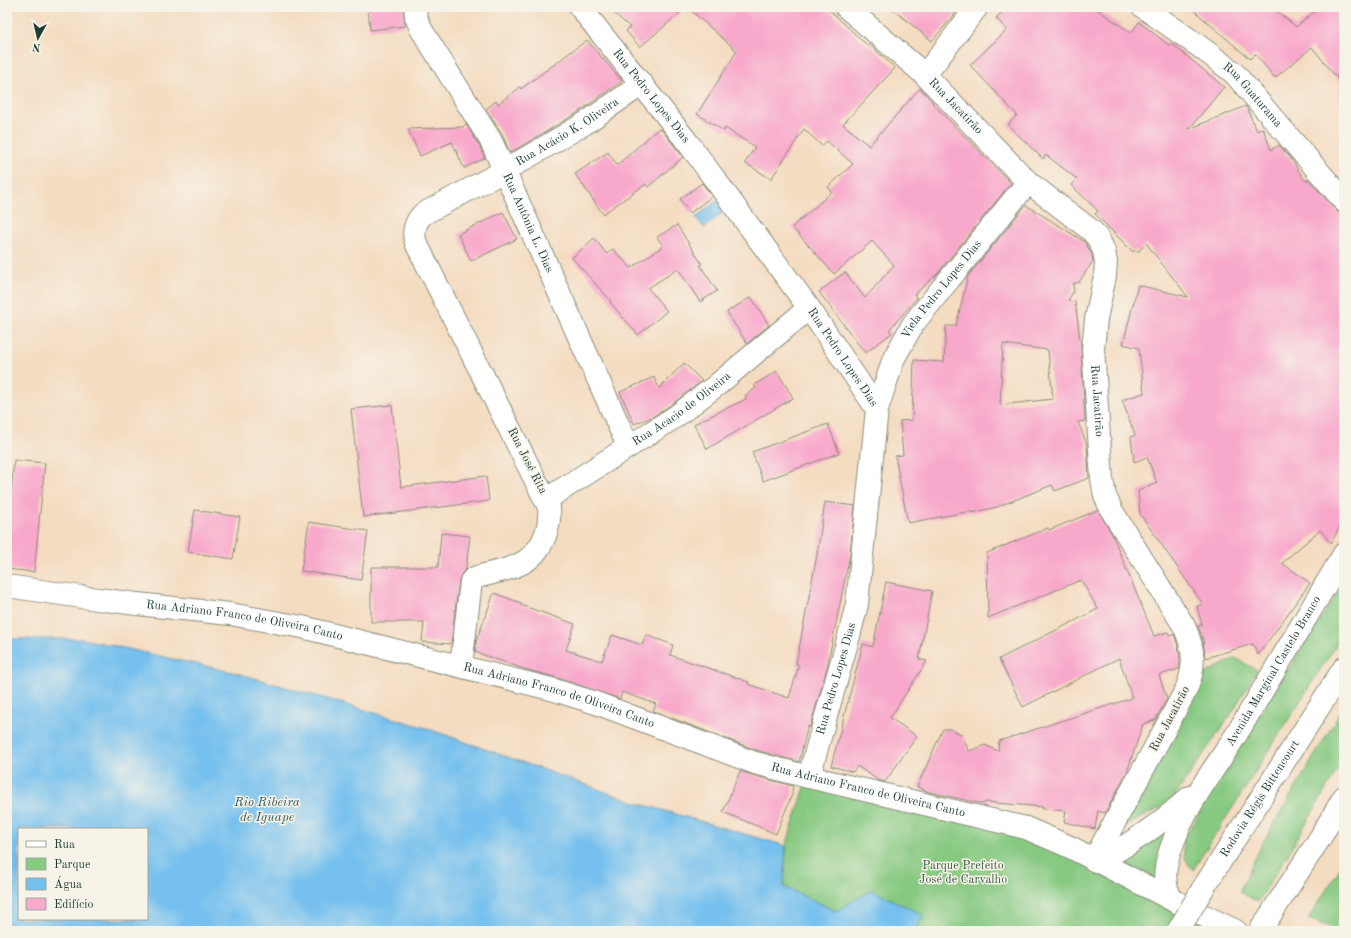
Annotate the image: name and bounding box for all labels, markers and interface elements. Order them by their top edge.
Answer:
north arrow [18,18,58,58]
text: N [31,40,42,52]
street label: Rua Pedro Lopes Dias [610,47,692,145]
street label: Rua Guaturama [1220,61,1284,130]
street label: Rua Jacatirão [926,76,985,137]
street label: Rua Acácio K. Oliveira [514,96,621,169]
street label: Rua Antônia L. Dias [500,171,555,275]
street label: Viela Pedro Lopes Dias [900,238,984,341]
street label: Rua Pedro Lopes Dias [805,306,880,409]
street label: Rua Jacatirão [1088,364,1105,437]
street label: Rua Acacio de Oliveira [630,370,733,448]
street label: Rua José Rita [505,426,549,496]
street label: Avenida Marginal Castelo Branco [1224,594,1323,749]
street label: Rua Adriano Franco de Oliveira Canto [145,599,344,643]
street label: Rua Pedro Lopes Dias [815,621,858,736]
street label: Rua Adriano Franco de Oliveira Canto [462,661,656,730]
street label: Rua Jacatirão [1148,684,1192,754]
street label: Rodovia Régis Bittencourt [1218,738,1302,860]
street label: Rua Adriano Franco de Oliveira Canto [770,761,966,820]
water label: Rio Ribeira de Iguape [233,796,300,824]
legend [18,828,148,920]
text: Rua [54,839,75,851]
text: Parque [54,859,91,871]
park label: Parque Prefeito José de Carvalho [919,860,1007,886]
text: Água [54,876,82,891]
text: Edifício [54,899,93,911]

